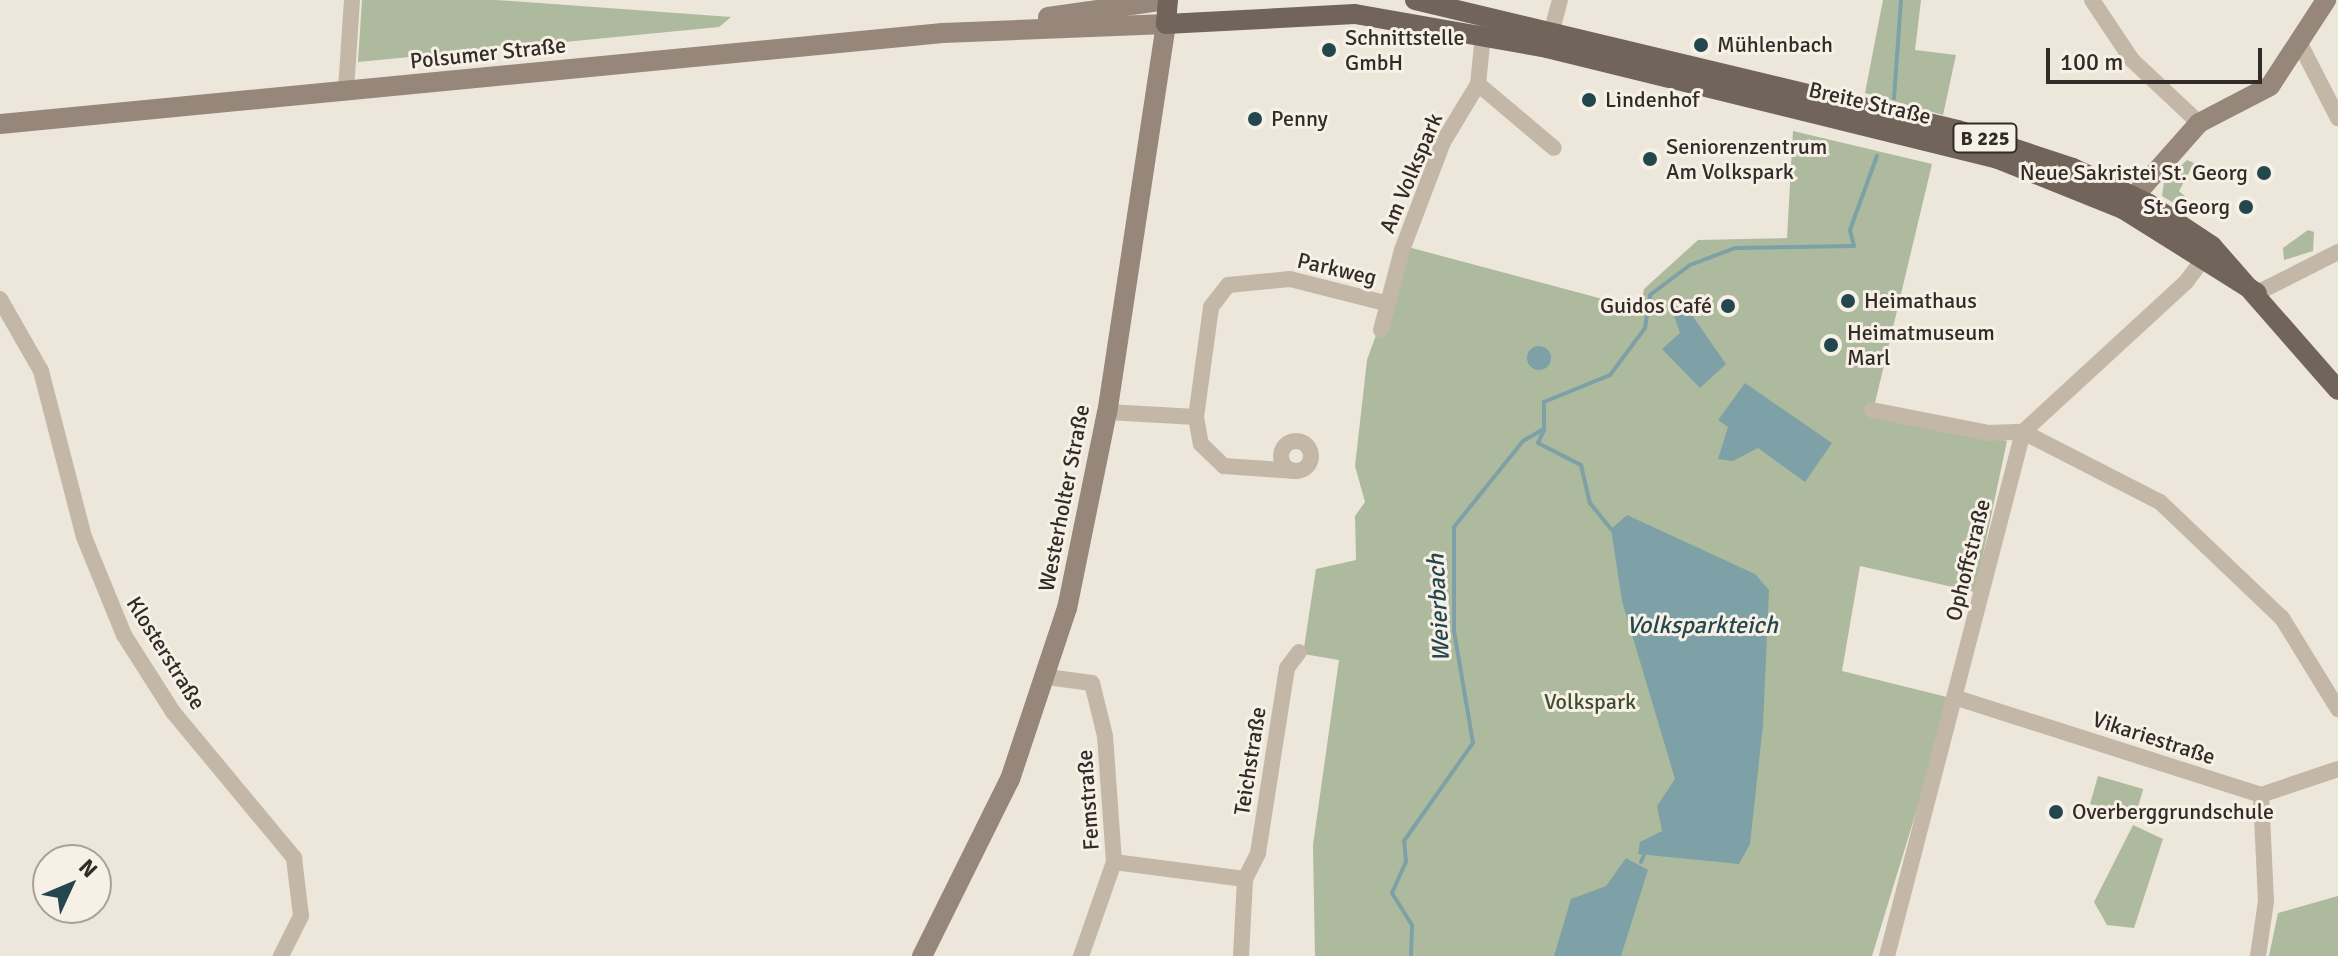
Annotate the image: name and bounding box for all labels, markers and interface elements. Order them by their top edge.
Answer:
place label: Schnittstelle GmbH [1345,24,1464,76]
street label: Polsumer Straße [409,32,567,74]
place label: Mühlenbach [1717,32,1833,58]
scale bar [2050,32,2266,82]
marker: Mühlenbach [1692,36,1710,54]
marker: Schnittstelle GmbH [1320,41,1338,59]
text: 100 m [2060,47,2123,77]
street label: Breite Straße [1806,76,1934,130]
place label: Lindenhof [1605,87,1699,113]
marker: Lindenhof [1580,91,1598,109]
place label: Penny [1271,106,1328,132]
street label: Am Volkspark [1374,109,1448,237]
marker: Penny [1246,110,1264,128]
road number: B 225 [1951,122,2019,154]
place label: Seniorenzentrum Am Volkspark [1666,133,1827,184]
marker: Seniorenzentrum Am Volkspark [1641,150,1659,168]
place label: Neue Sakristei St. Georg [2020,160,2248,186]
marker: Neue Sakristei St. Georg [2255,164,2273,182]
place label: St. Georg [2143,194,2230,220]
marker: St. Georg [2237,198,2255,216]
street label: Parkweg [1295,247,1379,291]
place label: Heimathaus [1864,288,1977,314]
marker: Heimathaus [1839,292,1857,310]
place label: Guidos Café [1600,293,1712,319]
marker: Guidos Café [1719,297,1737,315]
place label: Heimatmuseum Marl [1847,319,1995,370]
marker: Heimatmuseum Marl [1822,336,1840,354]
street label: Westerholter Straße [1033,402,1095,594]
street label: Ophoffstraße [1940,496,1996,624]
water label: Weierbach [1422,553,1456,663]
street label: Klosterstraße [121,592,211,714]
water label: Volksparkteich [1626,612,1778,640]
park label: Volkspark [1544,689,1636,715]
street label: Teichstraße [1228,705,1272,817]
street label: Vikariestraße [2089,706,2219,770]
street label: Femstraße [1071,749,1105,851]
place label: Overberggrundschule [2072,799,2274,825]
marker: Overberggrundschule [2047,803,2065,821]
north arrow [32,844,112,924]
text: N [73,853,103,883]

